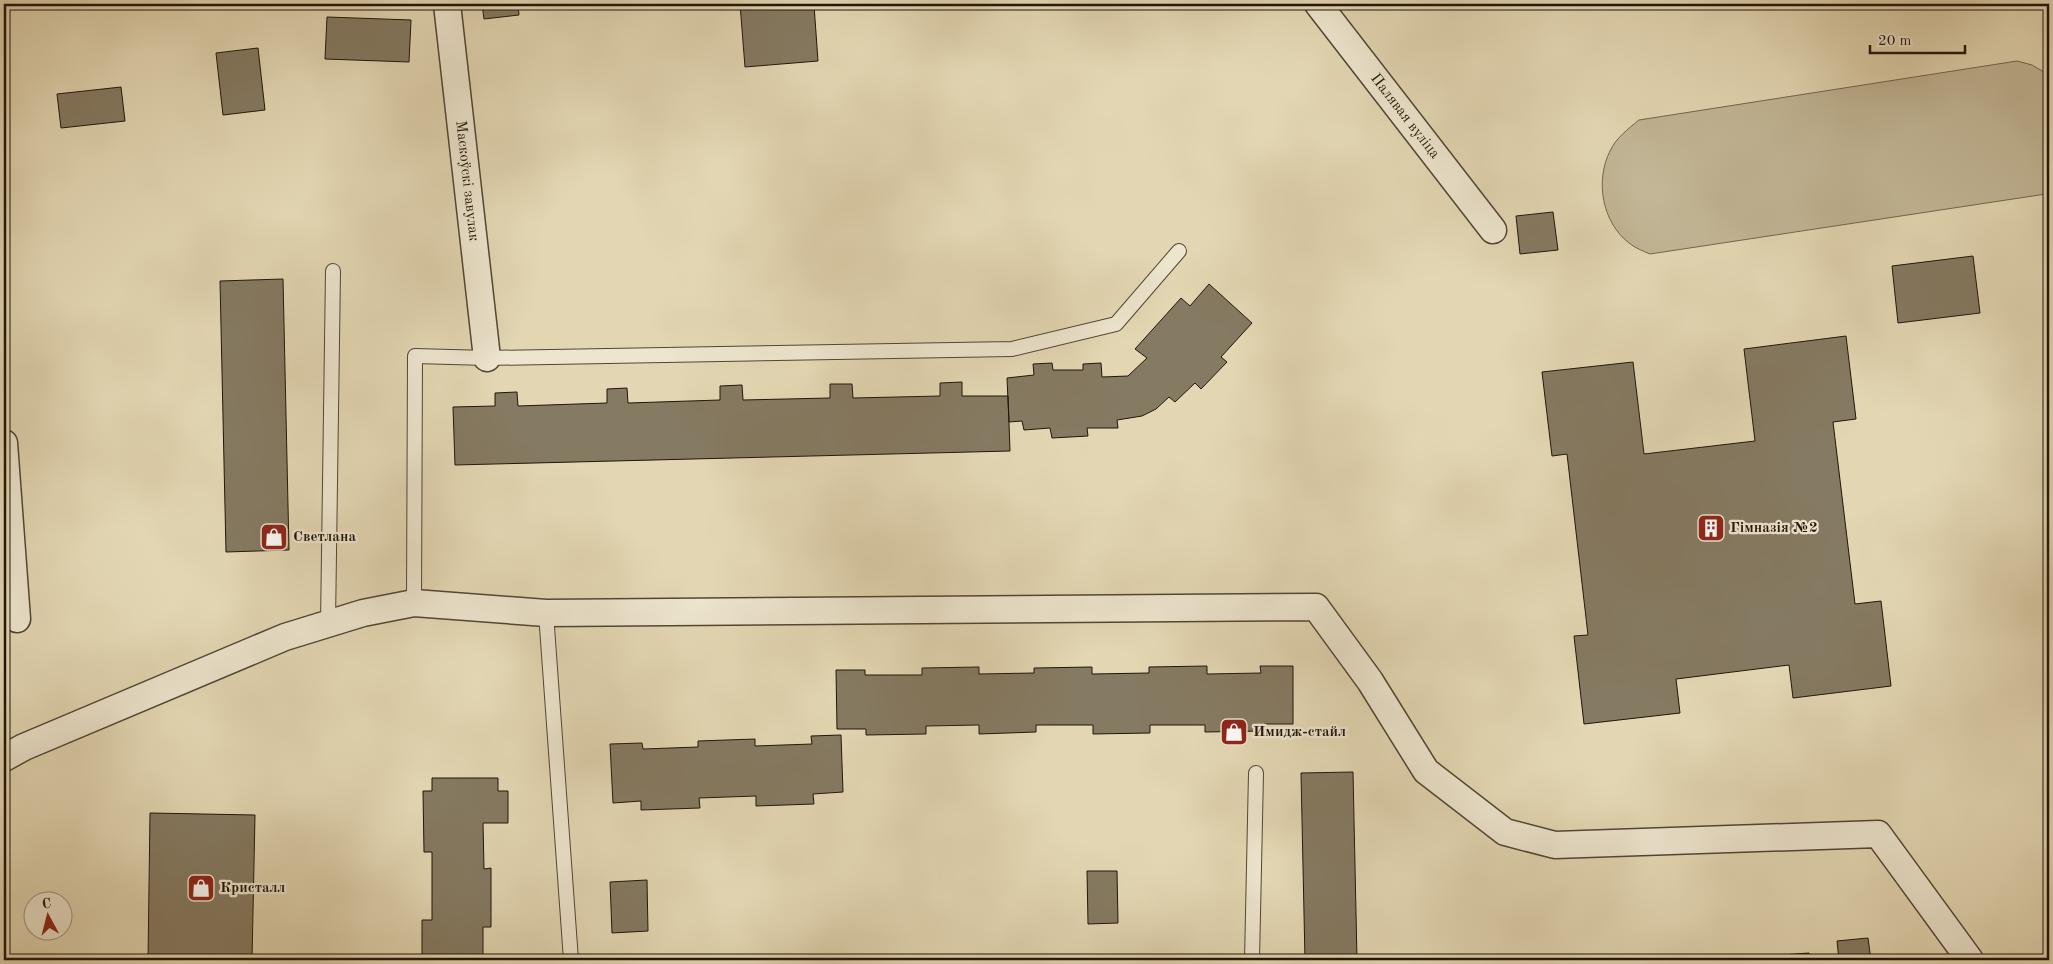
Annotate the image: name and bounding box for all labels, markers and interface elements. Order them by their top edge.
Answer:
scale bar [1870,22,1966,54]
text: 20 m [1878,34,1912,49]
street label: Палявая вуліца [1368,71,1443,162]
street label: Маскоўскі завулак [453,120,481,243]
building icon: Гімназія №2 [1696,513,1726,543]
place label: Гімназія №2 [1730,521,1818,536]
shop icon: Светлана [259,522,289,552]
place label: Светлана [293,530,356,545]
shop icon: Имидж-стайл [1219,717,1249,747]
place label: Имидж-стайл [1253,725,1346,740]
shop icon: Кристалл [186,873,216,903]
place label: Кристалл [220,881,286,896]
north arrow [22,892,72,942]
text: С [41,897,52,912]

